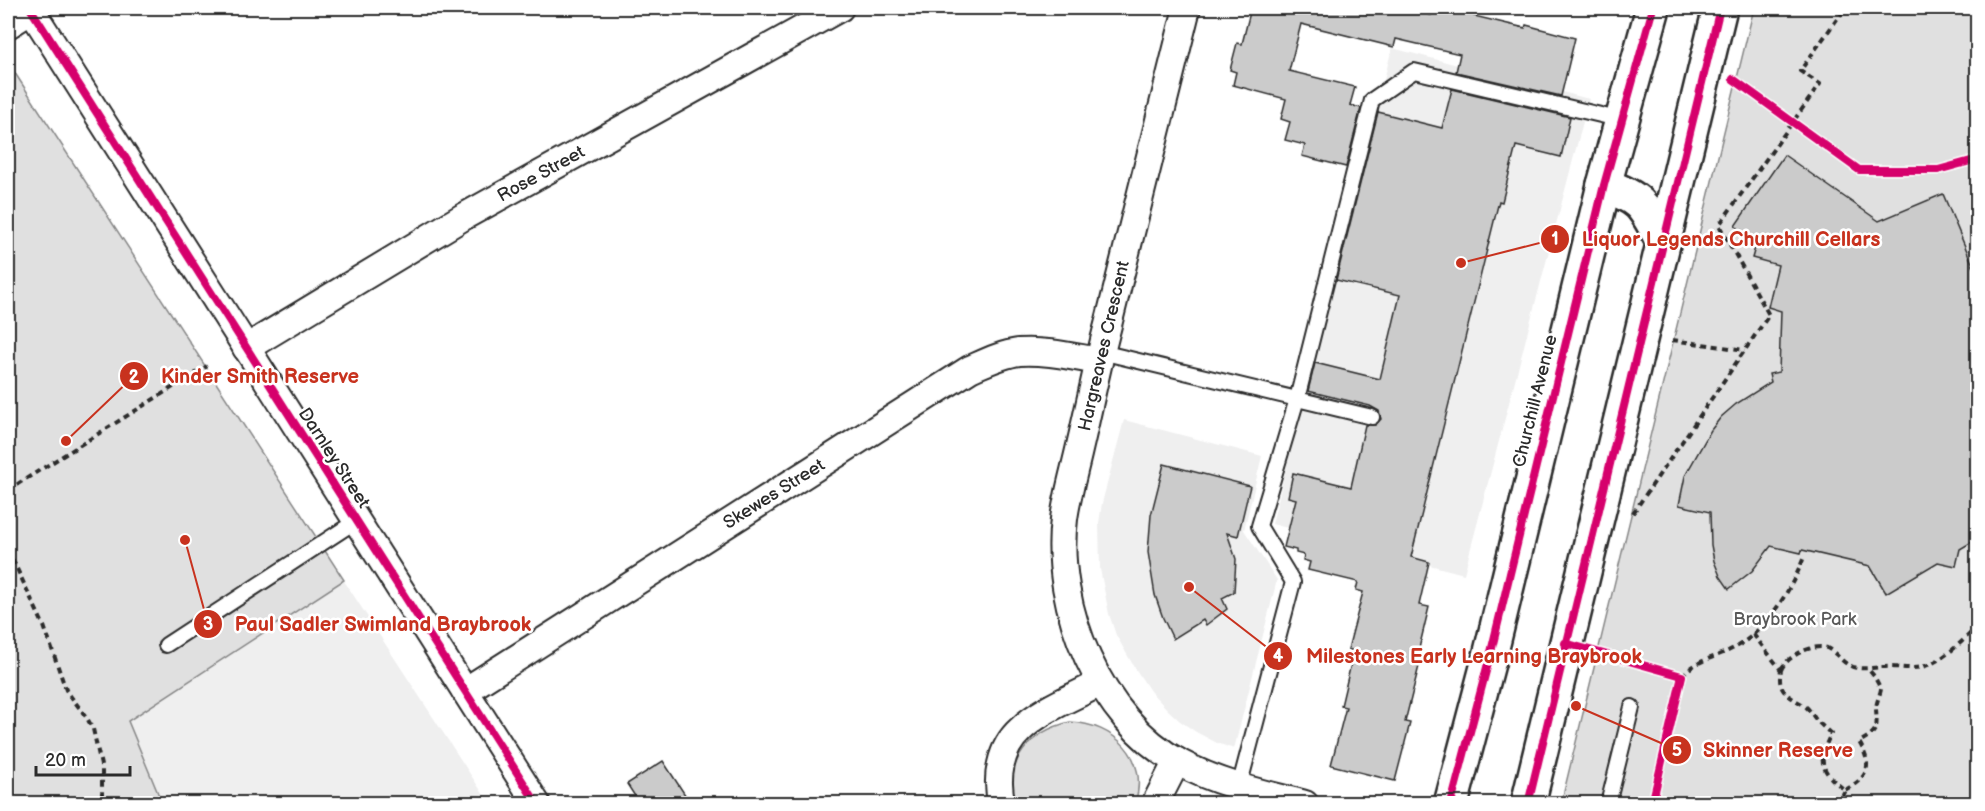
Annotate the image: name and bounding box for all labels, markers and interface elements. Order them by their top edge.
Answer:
street label: Rose Street [494,141,589,207]
callout: Liquor Legends Churchill Cellars [1540,220,1893,258]
text: Liquor Legends Churchill Cellars [1582,228,1880,252]
text: 1 [1551,229,1559,250]
street label: Hargreaves Crescent [1074,258,1134,433]
street label: Churchill Avenue [1508,332,1562,469]
callout: Kinder Smith Reserve [119,357,371,395]
text: Kinder Smith Reserve [161,365,359,389]
text: 2 [129,367,140,388]
street label: Darnley Street [294,404,374,512]
street label: Skewes Street [719,454,829,534]
callout: Paul Sadler Swimland Braybrook [193,605,544,643]
park label: Braybrook Park [1733,609,1857,630]
text: Paul Sadler Swimland Braybrook [235,613,532,637]
text: 3 [203,614,213,635]
callout: Milestones Early Learning Braybrook [1263,637,1654,675]
text: Milestones Early Learning Braybrook [1306,645,1643,669]
text: 4 [1273,646,1284,667]
callout: Skinner Reserve [1662,731,1865,769]
scale bar [36,739,130,777]
text: Skinner Reserve [1703,739,1853,763]
text: 5 [1672,740,1682,761]
text: 20 m [45,750,86,771]

